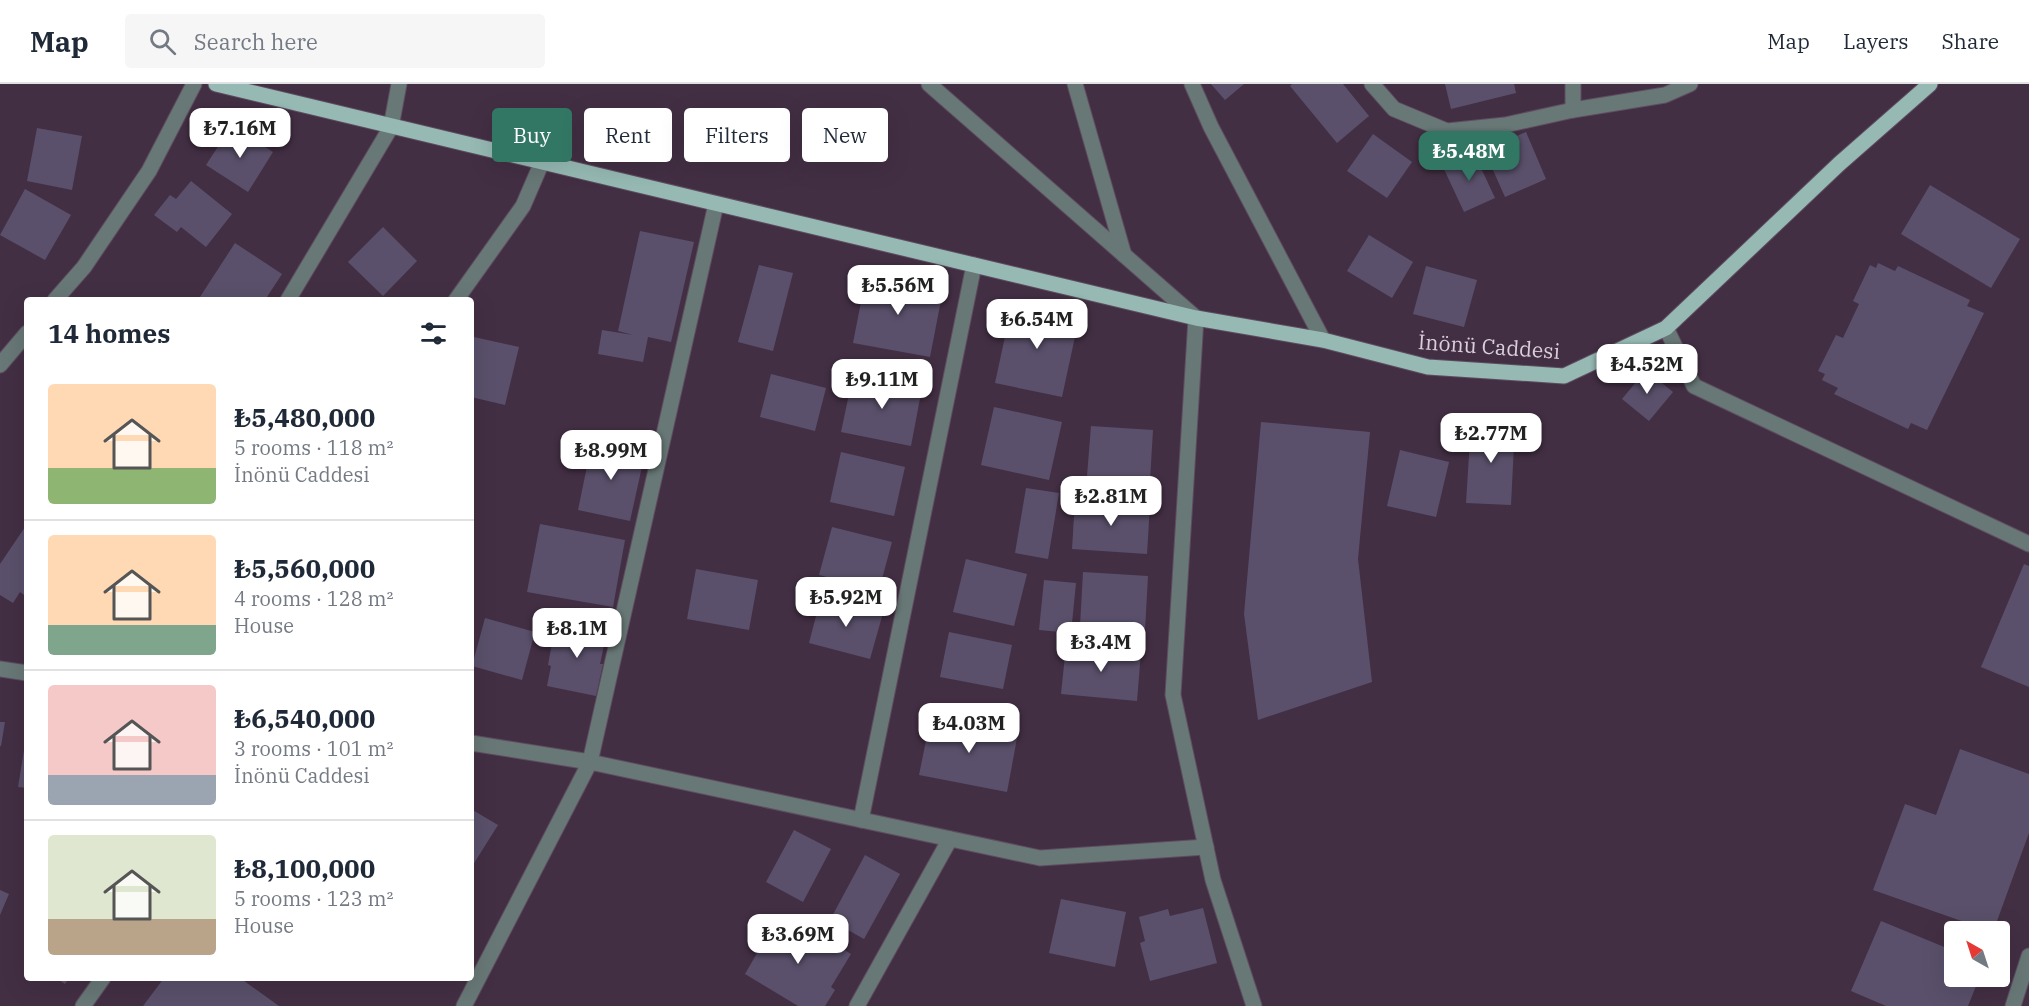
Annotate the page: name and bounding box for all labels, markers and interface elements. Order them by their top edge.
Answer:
search box [125,14,545,68]
text: Map [30,23,89,60]
icon: search [146,25,179,58]
text: Search here [194,27,318,56]
text: Map [1767,27,1810,55]
text: Layers [1843,27,1909,55]
text: Share [1942,27,1999,55]
pin: ₺7.16M [191,108,289,159]
chip: Buy [492,108,572,162]
chip: Rent [584,108,672,162]
chip: Filters [684,108,790,162]
chip: New [802,108,888,162]
text: ₺7.16M [204,114,276,141]
pin: ₺5.48M [1420,131,1518,182]
text: ₺5.48M [1433,137,1505,164]
pin: ₺5.56M [849,265,947,316]
text: ₺5.56M [862,271,934,298]
pin: ₺6.54M [988,299,1086,350]
text: ₺6.54M [1001,305,1073,332]
text: 14 homes [48,316,170,350]
icon: filters [417,317,450,350]
street label: İnönü Caddesi [1417,327,1561,365]
pin: ₺4.52M [1598,344,1696,395]
text: ₺4.52M [1611,350,1683,377]
pin: ₺9.11M [833,359,931,410]
text: ₺9.11M [846,365,918,392]
text: ₺5,480,000 [234,400,375,434]
icon: home [96,408,168,480]
pin: ₺2.77M [1442,413,1540,464]
text: ₺2.77M [1455,419,1527,446]
pin: ₺8.99M [562,430,660,481]
text: 5 rooms · 118 m² [234,434,393,461]
text: ₺8.99M [575,436,647,463]
text: İnönü Caddesi [234,461,370,488]
pin: ₺2.81M [1062,476,1160,527]
text: ₺2.81M [1075,482,1147,509]
text: ₺5,560,000 [234,551,375,585]
icon: home [96,559,168,631]
pin: ₺5.92M [797,577,895,628]
text: ₺5.92M [810,583,882,610]
text: 4 rooms · 128 m² [234,585,393,612]
pin: ₺8.1M [535,608,619,659]
text: House [234,612,294,639]
text: ₺8.1M [547,614,607,641]
pin: ₺3.4M [1059,622,1143,673]
text: ₺3.4M [1071,628,1131,655]
text: ₺6,540,000 [234,701,375,735]
pin: ₺4.03M [920,703,1018,754]
icon: home [96,709,168,781]
text: ₺4.03M [933,709,1005,736]
text: 3 rooms · 101 m² [234,735,393,762]
text: İnönü Caddesi [234,762,370,789]
text: ₺8,100,000 [234,851,375,885]
icon: home [96,859,168,931]
text: 5 rooms · 123 m² [234,885,393,912]
text: House [234,912,294,939]
pin: ₺3.69M [749,914,847,965]
text: ₺3.69M [762,920,834,947]
north arrow [1944,921,2010,987]
map controls [1944,921,2010,987]

